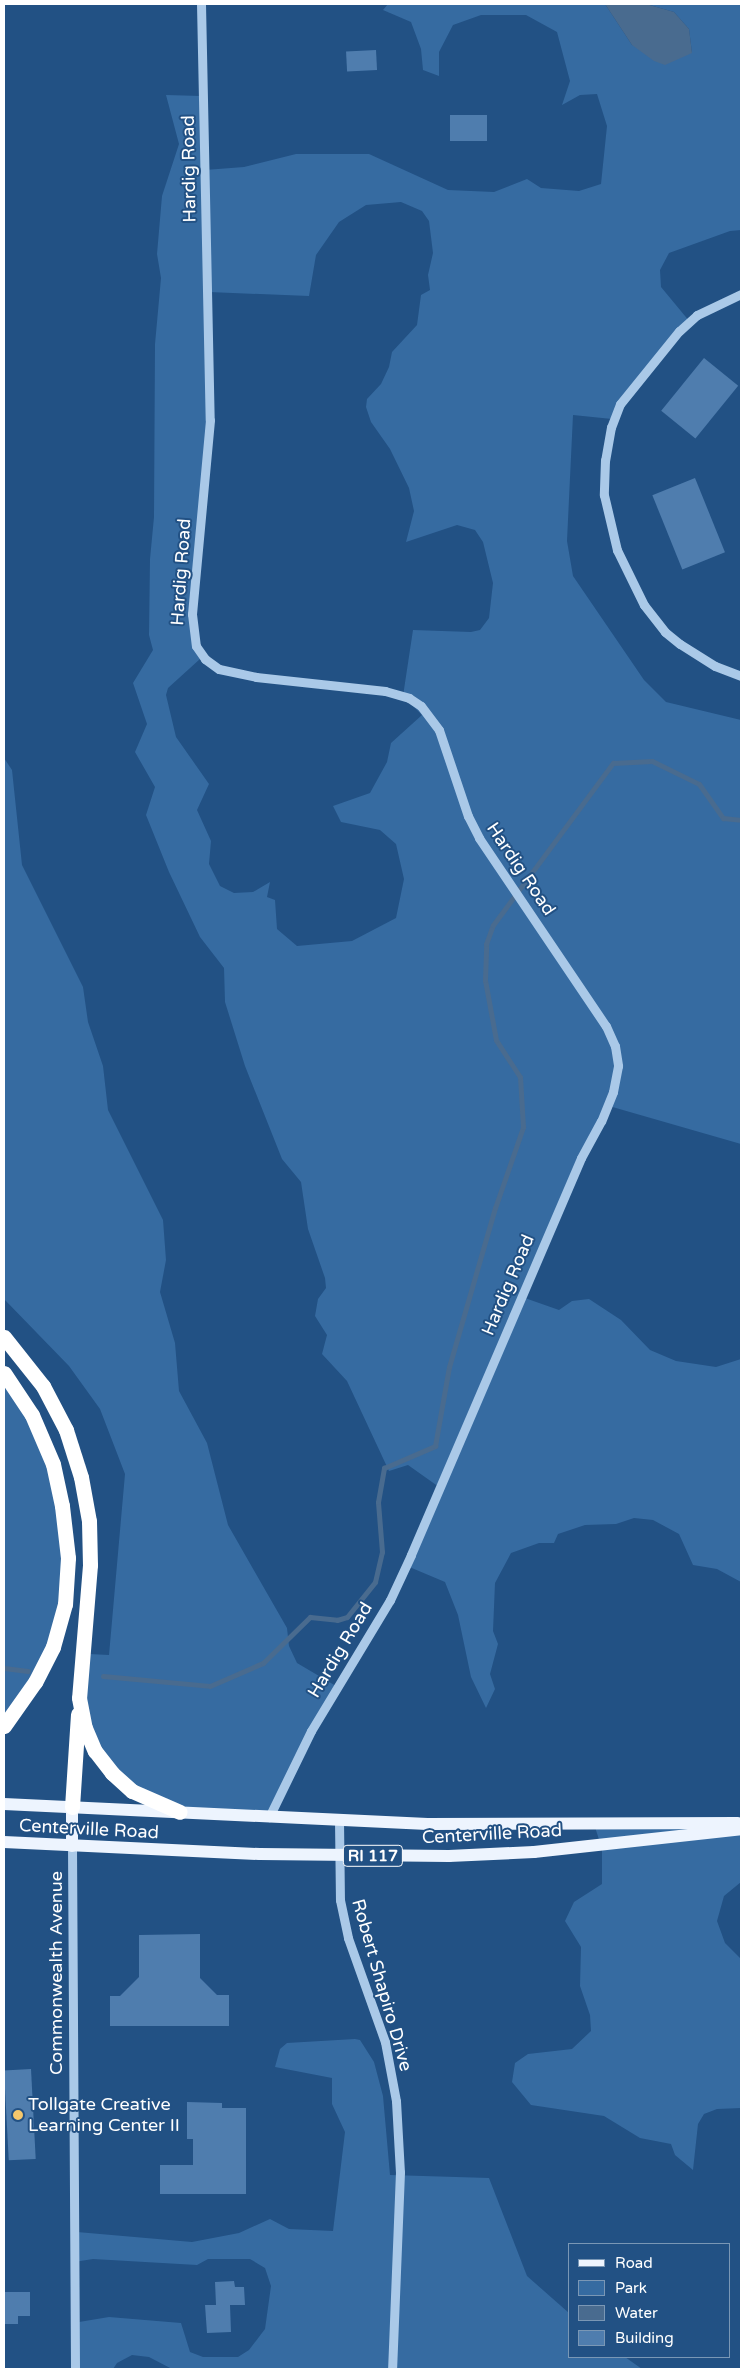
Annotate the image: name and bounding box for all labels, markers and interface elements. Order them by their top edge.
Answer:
street label: Hardig Road [177,115,201,223]
street label: Hardig Road [166,518,196,626]
street label: Hardig Road [482,818,560,920]
street label: Hardig Road [477,1231,539,1339]
street label: Hardig Road [303,1598,377,1702]
street label: Centerville Road [18,1815,160,1843]
street label: Centerville Road [421,1820,563,1848]
road number: RI 117 [342,1842,404,1870]
street label: Commonwealth Avenue [45,1871,67,2075]
street label: Robert Shapiro Drive [347,1896,417,2074]
place label: Tollgate Creative Learning Center II [28,2094,180,2136]
marker: Tollgate Creative Learning Center II [12,2109,24,2121]
legend [568,2243,730,2358]
text: Road [615,2254,653,2272]
text: Park [615,2279,647,2297]
text: Water [615,2304,658,2322]
text: Building [615,2329,674,2347]

